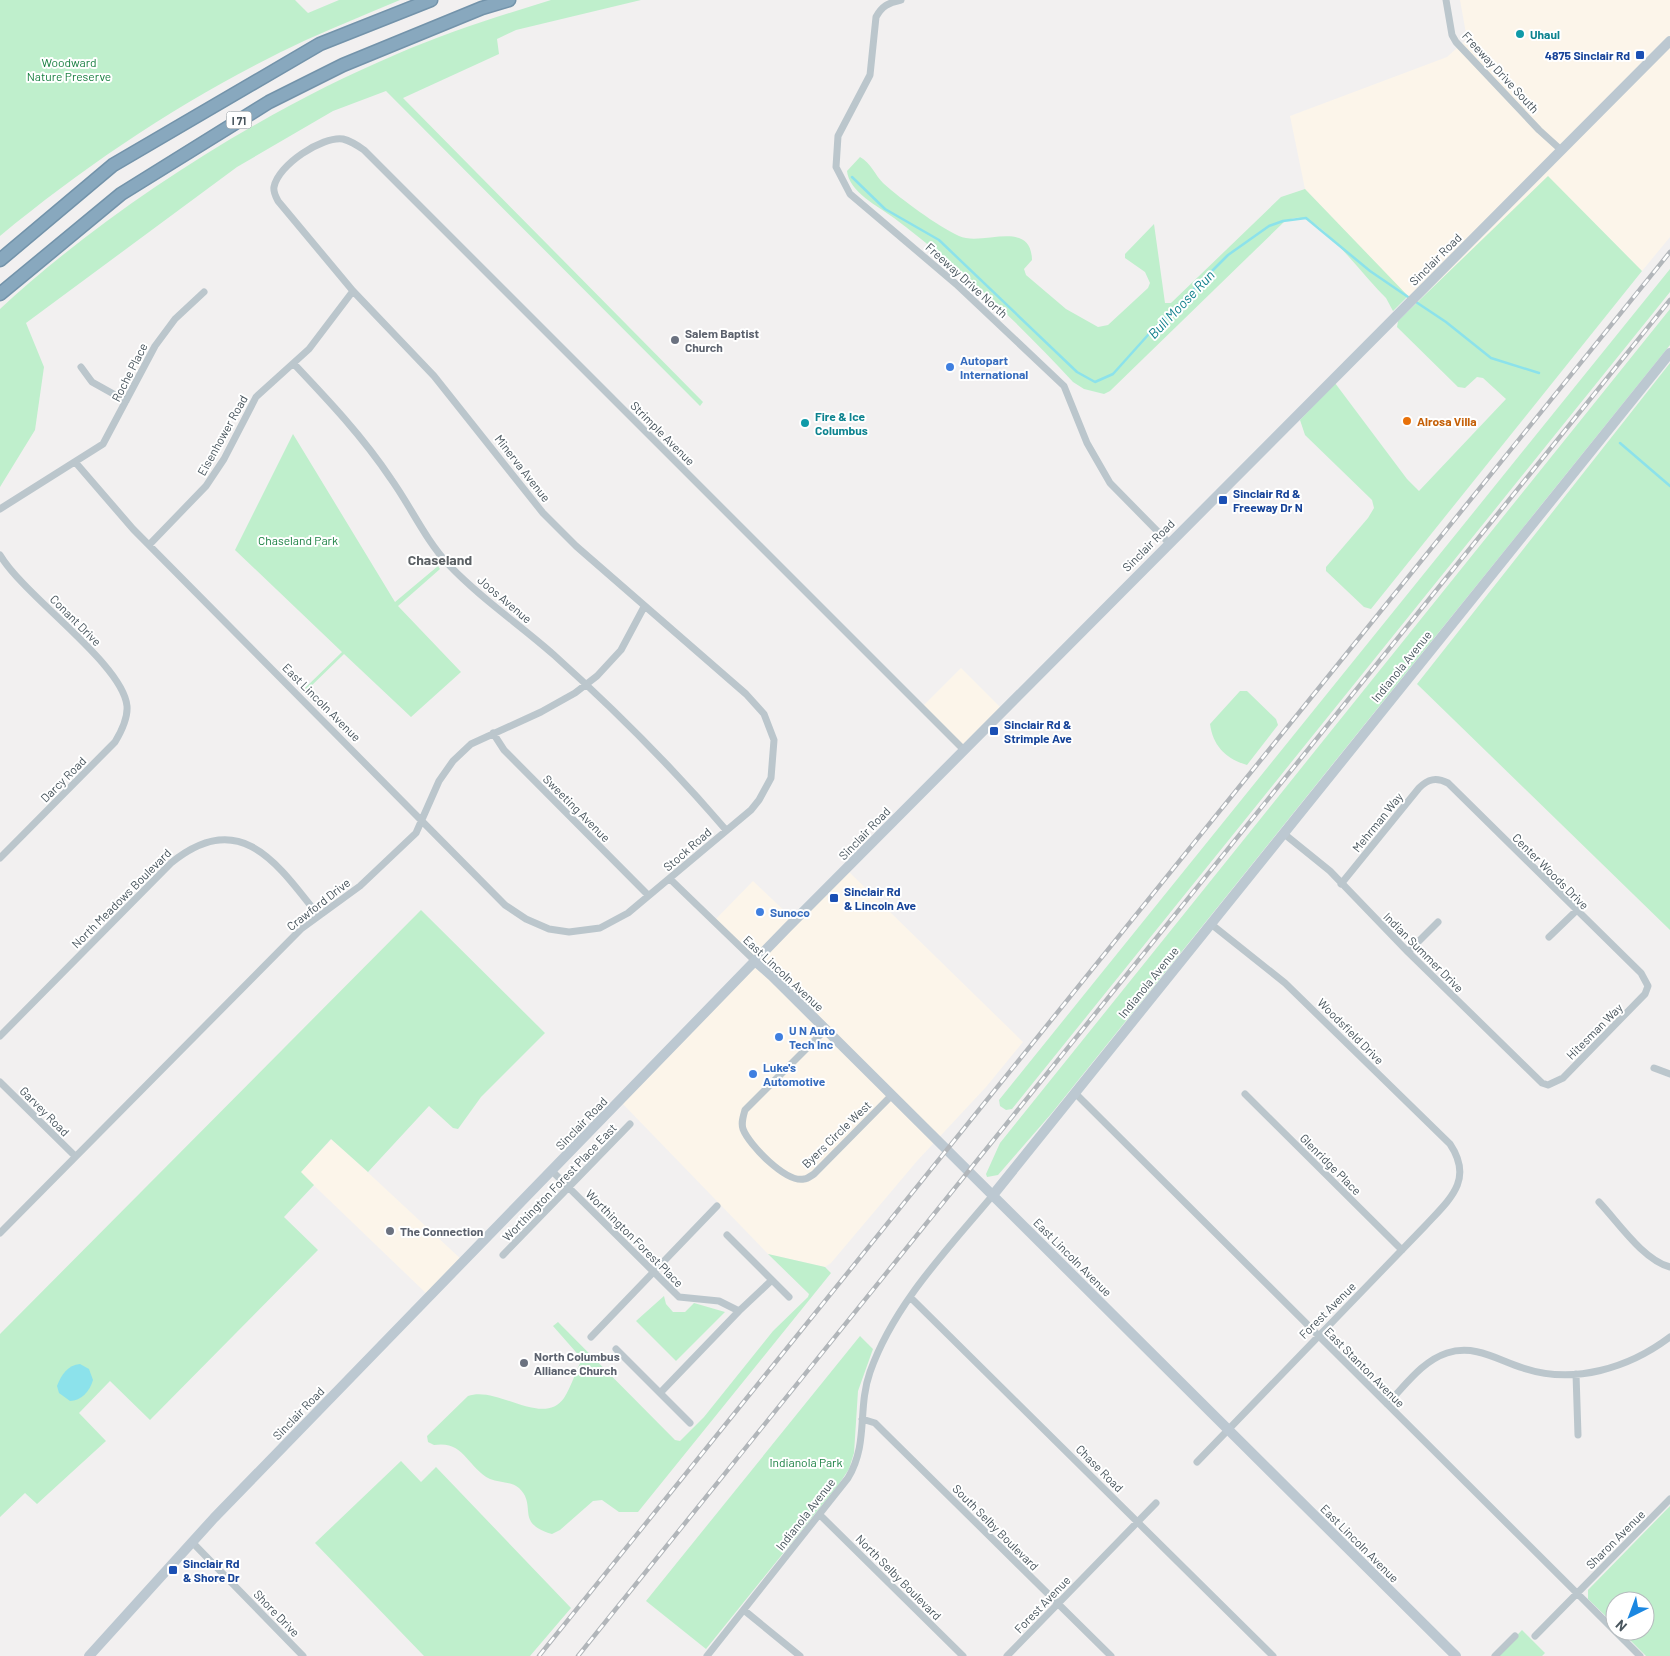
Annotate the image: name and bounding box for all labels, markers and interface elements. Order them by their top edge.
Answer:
place label: Uhaul [1530,27,1560,41]
street label: Freeway Drive South [1460,28,1542,116]
marker: Uhaul [1514,28,1526,40]
place label: 4875 Sinclair Rd [1545,48,1630,62]
marker: 4875 Sinclair Rd [1634,49,1646,61]
park label: Woodward Nature Preserve [27,55,111,83]
road number: I 71 [226,112,252,128]
street label: Sinclair Road [1406,230,1464,288]
street label: Freeway Drive North [923,240,1011,320]
water label: Bull Moose Run [1144,266,1218,342]
place label: Salem Baptist Church [685,326,759,354]
marker: Salem Baptist Church [669,334,681,346]
street label: Roche Place [108,340,150,404]
place label: Autopart International [960,353,1028,381]
marker: Autopart International [944,361,956,373]
street label: Eisenhower Road [194,392,250,478]
street label: Strimple Avenue [628,398,698,468]
place label: Fire & Ice Columbus [815,409,868,437]
place label: Alrosa Villa [1417,414,1477,428]
marker: Alrosa Villa [1401,415,1413,427]
marker: Fire & Ice Columbus [799,417,811,429]
street label: Minerva Avenue [492,432,554,504]
place label: Sinclair Rd & Freeway Dr N [1233,486,1303,514]
marker: Sinclair Rd & Freeway Dr N [1217,494,1229,506]
street label: Sinclair Road [1119,516,1177,574]
park label: Chaseland Park [258,533,338,547]
district label: Chaseland [408,551,472,568]
street label: Joos Avenue [475,572,535,626]
street label: Conant Drive [48,592,104,648]
street label: Indianola Avenue [1368,628,1434,704]
street label: East Lincoln Avenue [280,660,364,744]
place label: Sinclair Rd & Strimple Ave [1004,717,1072,745]
marker: Sinclair Rd & Strimple Ave [988,725,1000,737]
street label: Darcy Road [37,753,89,805]
street label: Sweeting Avenue [541,772,613,844]
street label: Mehrman Way [1349,789,1405,854]
street label: Sinclair Road [835,804,893,862]
street label: Stock Road [660,824,714,874]
street label: Center Woods Drive [1510,830,1592,912]
street label: North Meadows Boulevard [68,845,174,951]
street label: Crawford Drive [284,875,352,933]
place label: Sinclair Rd & Lincoln Ave [844,884,917,912]
marker: Sinclair Rd & Lincoln Ave [828,892,840,904]
place label: Sunoco [770,905,810,919]
marker: Sunoco [754,906,766,918]
street label: Indian Summer Drive [1381,909,1467,995]
street label: East Lincoln Avenue [741,932,827,1014]
street label: Indianola Avenue [1115,944,1181,1020]
street label: Woodsfield Drive [1315,995,1387,1067]
street label: Hitesman Way [1563,1000,1625,1062]
place label: U N Auto Tech Inc [789,1023,835,1051]
marker: U N Auto Tech Inc [773,1031,785,1043]
place label: Luke's Automotive [763,1060,826,1088]
marker: Luke's Automotive [747,1068,759,1080]
street label: Garvey Road [17,1083,73,1139]
street label: Sinclair Road [552,1094,610,1152]
street label: Byers Circle West [799,1098,873,1170]
street label: Worthington Forest Place East [499,1120,619,1244]
street label: Glenridge Place [1297,1130,1365,1198]
street label: Worthington Forest Place [583,1186,687,1290]
street label: East Lincoln Avenue [1031,1215,1115,1299]
place label: The Connection [400,1224,483,1238]
marker: The Connection [384,1225,396,1237]
street label: Forest Avenue [1296,1279,1358,1341]
street label: East Stanton Avenue [1322,1324,1408,1410]
place label: North Columbus Alliance Church [534,1349,620,1377]
marker: North Columbus Alliance Church [518,1357,530,1369]
street label: Sinclair Road [269,1384,327,1442]
street label: Chase Road [1073,1441,1127,1495]
park label: Indianola Park [769,1455,843,1469]
street label: Indianola Avenue [773,1475,837,1553]
street label: South Selby Boulevard [950,1481,1042,1573]
street label: East Lincoln Avenue [1318,1501,1402,1585]
street label: Sharon Avenue [1583,1507,1647,1571]
street label: North Selby Boulevard [853,1531,945,1623]
place label: Sinclair Rd & Shore Dr [183,1556,240,1584]
marker: Sinclair Rd & Shore Dr [167,1564,179,1576]
street label: Forest Avenue [1011,1572,1073,1636]
street label: Shore Drive [251,1587,303,1639]
north arrow [1605,1591,1655,1641]
text: N [1612,1617,1630,1635]

